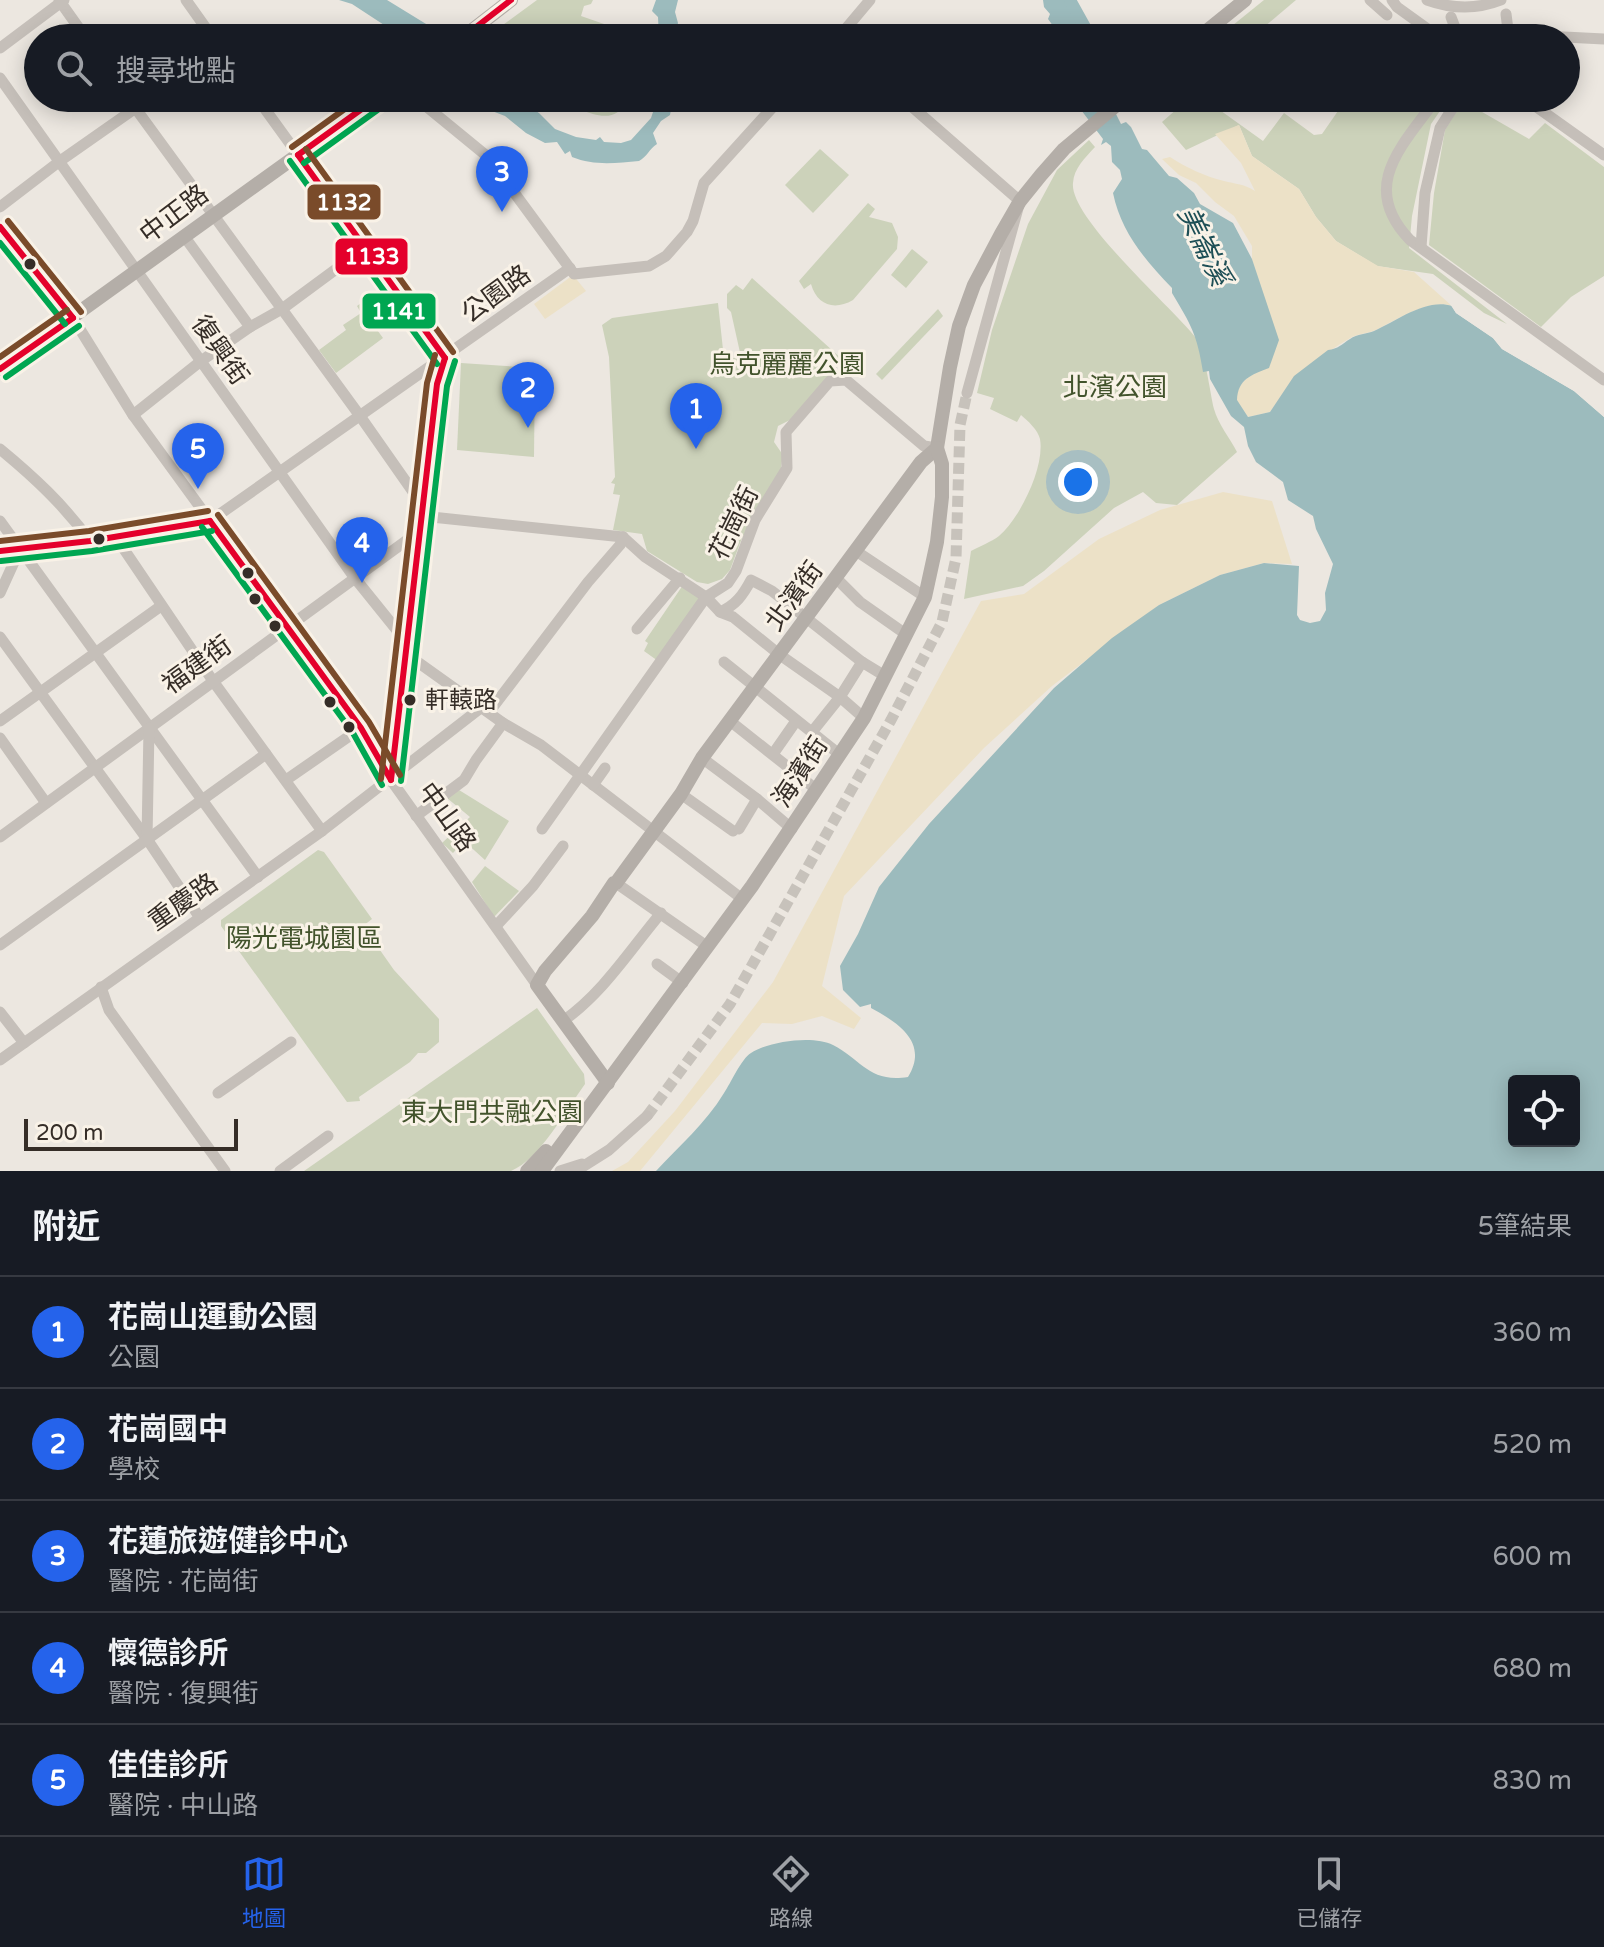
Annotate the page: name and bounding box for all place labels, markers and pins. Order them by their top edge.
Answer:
pin: 3 [476,146,528,212]
unlabelled marker [22,256,38,272]
pin: 2 [502,362,554,428]
pin: 1 [670,383,722,449]
pin: 5 [172,423,224,489]
pin: 4 [336,517,388,583]
unlabelled marker [91,531,107,547]
unlabelled marker [240,565,256,581]
unlabelled marker [247,591,263,607]
unlabelled marker [267,618,283,634]
place label: 軒轅路 [425,686,497,715]
marker: 軒轅路 [402,692,418,708]
unlabelled marker [322,694,338,710]
unlabelled marker [341,719,357,735]

